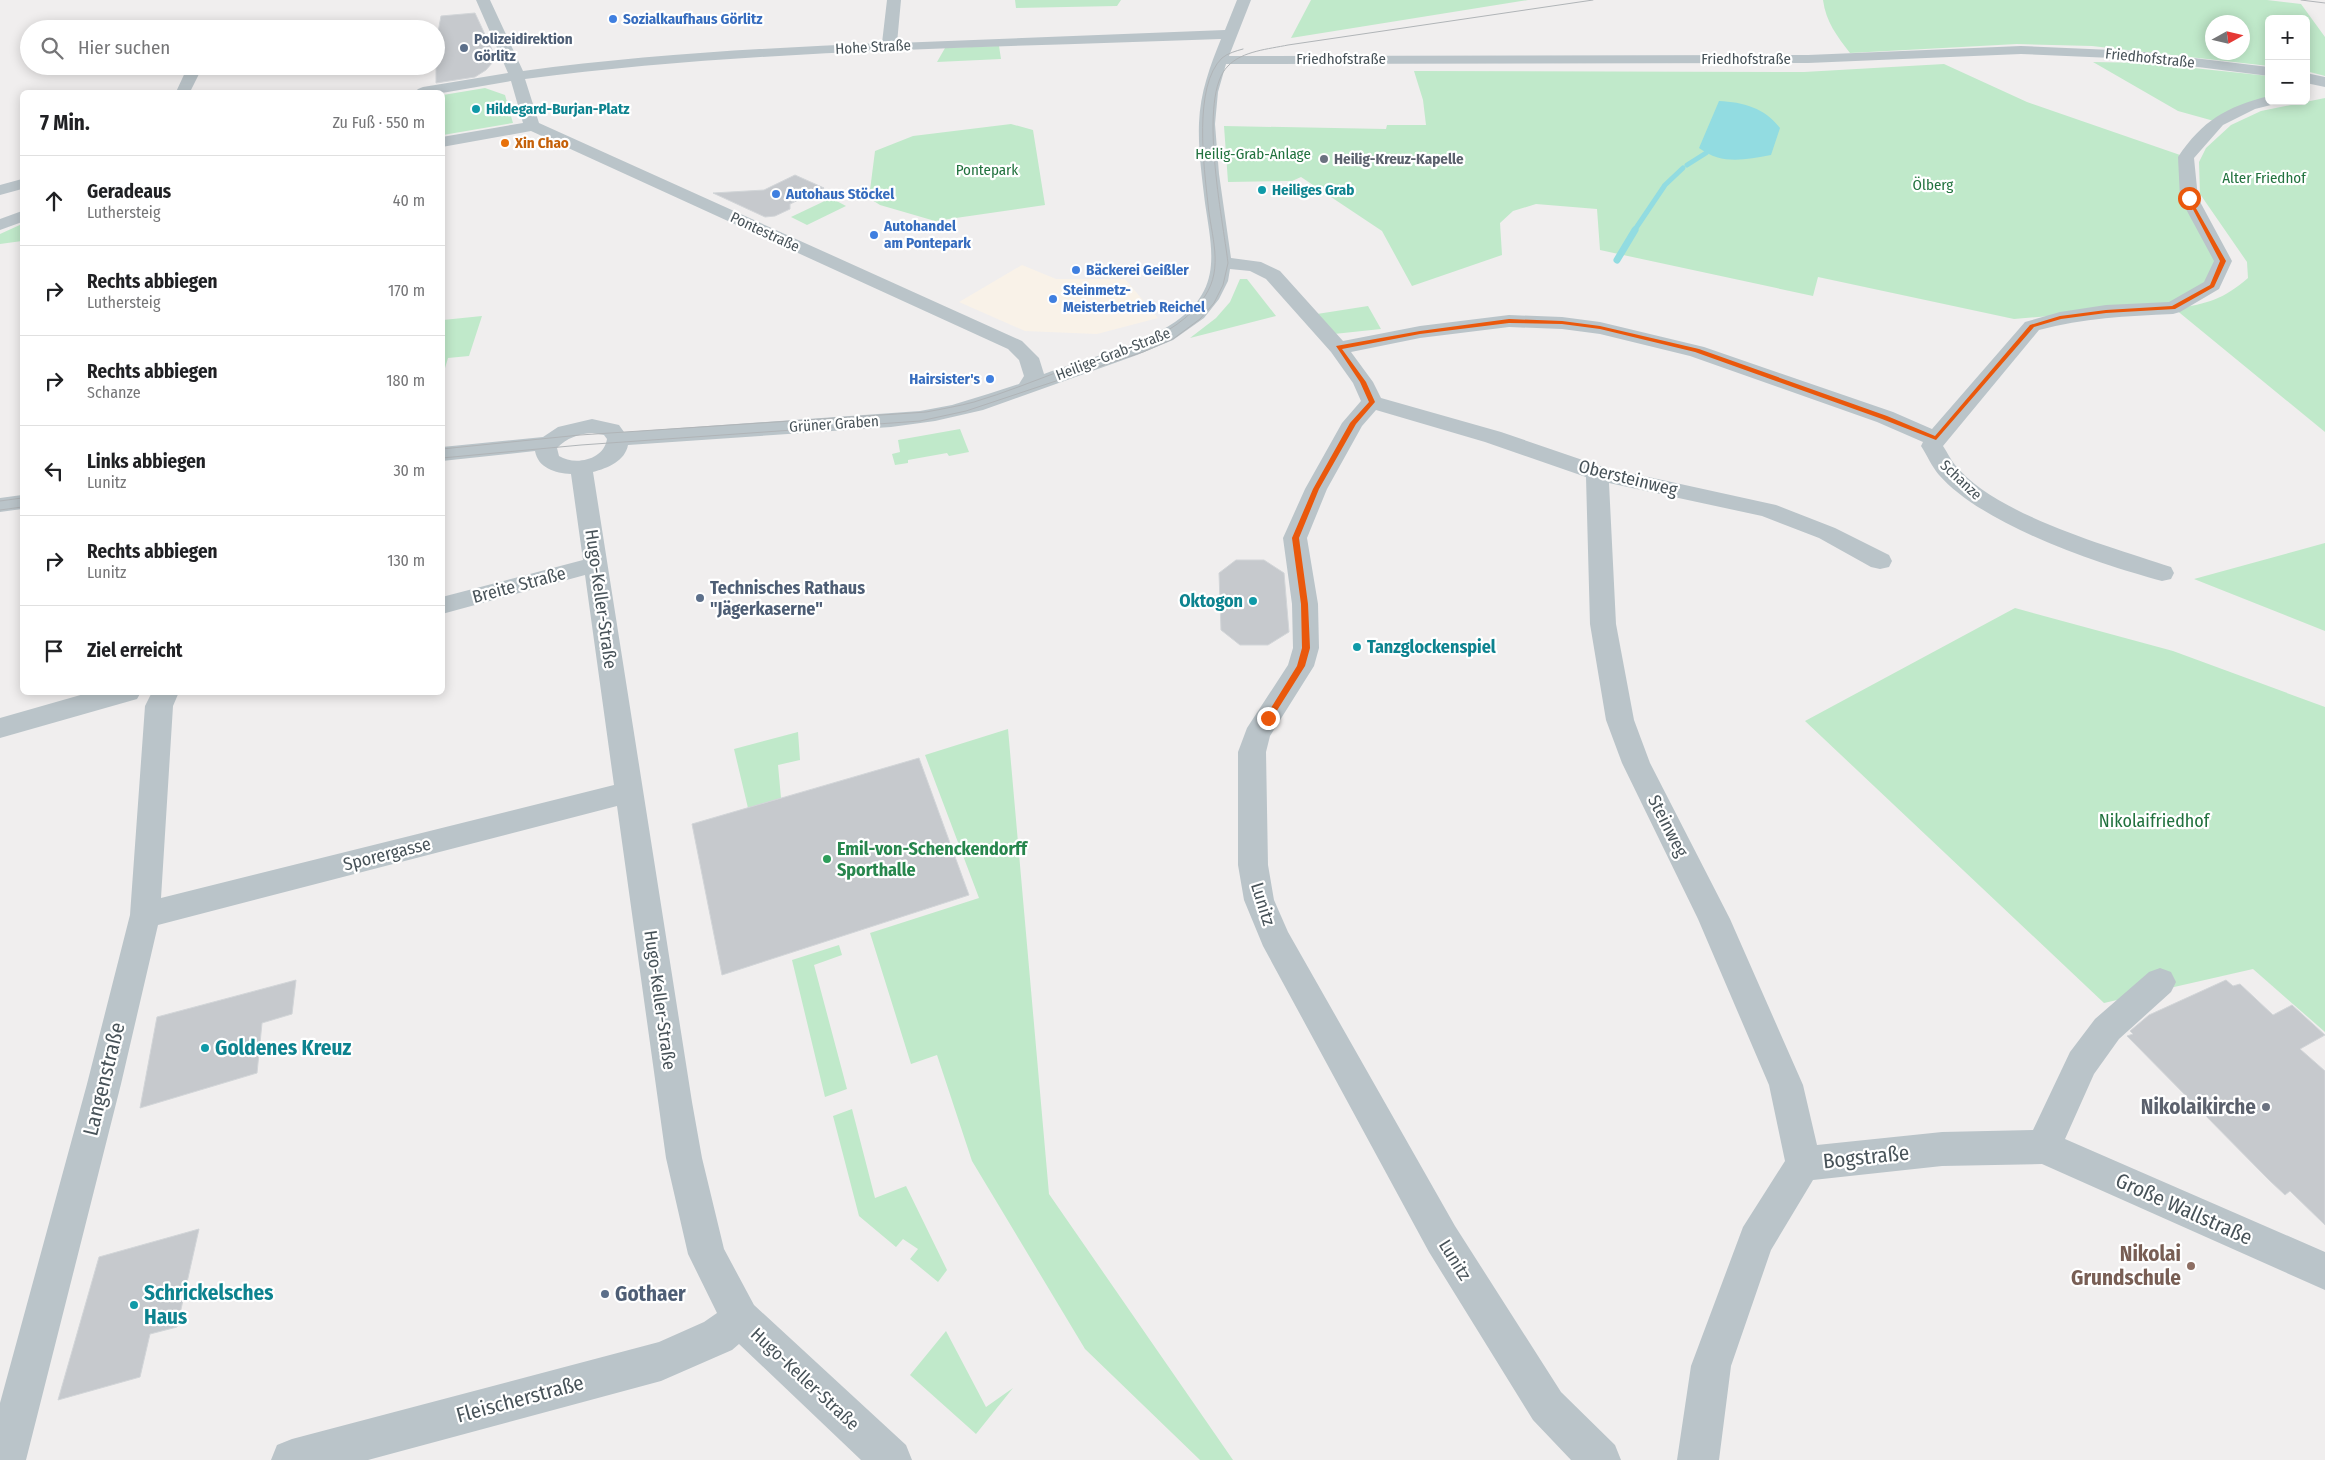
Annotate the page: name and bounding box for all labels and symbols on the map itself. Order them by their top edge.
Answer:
place label: Sozialkaufhaus Görlitz [623,10,763,28]
marker: Sozialkaufhaus Görlitz [607,13,619,25]
north arrow [2205,15,2250,60]
place label: Polizeidirektion Görlitz [474,30,573,65]
street label: Hohe Straße [835,36,911,58]
marker: Polizeidirektion Görlitz [458,42,470,54]
street label: Friedhofstraße [2104,44,2196,72]
street label: Friedhofstraße [1296,50,1386,68]
street label: Friedhofstraße [1701,50,1791,68]
place label: Hildegard-Burjan-Platz [486,100,630,118]
marker: Hildegard-Burjan-Platz [470,103,482,115]
place label: Xin Chao [514,134,569,152]
marker: Xin Chao [499,137,511,149]
park label: Heilig-Grab-Anlage [1195,145,1311,163]
place label: Heilig-Kreuz-Kapelle [1334,150,1464,168]
marker: Heilig-Kreuz-Kapelle [1318,153,1330,165]
park label: Pontepark [956,161,1018,179]
park label: Alter Friedhof [2222,169,2307,187]
park label: Ölberg [1913,176,1953,194]
place label: Heiliges Grab [1272,181,1354,199]
marker: Heiliges Grab [1256,184,1268,196]
place label: Autohaus Stöckel [785,185,895,203]
route start [2178,187,2201,210]
marker: Autohaus Stöckel [770,188,782,200]
street label: Pontestraße [728,208,802,256]
place label: Autohandel am Pontepark [883,217,971,252]
marker: Autohandel am Pontepark [868,229,880,241]
place label: Bäckerei Geißler [1086,261,1189,279]
marker: Bäckerei Geißler [1070,264,1082,276]
place label: Steinmetz- Meisterbetrieb Reichel [1063,281,1206,316]
marker: Steinmetz- Meisterbetrieb Reichel [1047,293,1059,305]
street label: Heilige-Grab-Straße [1053,324,1173,384]
place label: Hairsister's [909,370,980,388]
marker: Hairsister's [984,373,996,385]
street label: Grüner Graben [789,412,879,436]
street label: Obersteinweg [1576,455,1680,501]
street label: Schanze [1936,456,1986,504]
street label: Hugo-Keller-Straße [580,528,622,670]
street label: Breite Straße [470,562,568,608]
place label: Technisches Rathaus "Jägerkaserne" [710,577,865,620]
place label: Oktogon [1179,590,1243,612]
marker: Technisches Rathaus "Jägerkaserne" [694,592,706,604]
marker: Oktogon [1247,595,1259,607]
place label: Tanzglockenspiel [1367,636,1496,658]
marker: Tanzglockenspiel [1351,641,1363,653]
route end [1257,707,1280,730]
street label: Steinweg [1643,791,1693,861]
park label: Nikolaifriedhof [2099,810,2211,832]
street label: Sporergasse [341,832,433,876]
place label: Emil-von-Schenckendorff Sporthalle [837,838,1029,881]
marker: Emil-von-Schenckendorff Sporthalle [821,853,833,865]
street label: Lunitz [1246,880,1280,928]
street label: Hugo-Keller-Straße [639,929,681,1071]
street label: Langenstraße [77,1020,131,1138]
place label: Goldenes Kreuz [215,1035,351,1061]
marker: Goldenes Kreuz [199,1042,211,1054]
place label: Nikolaikirche [2141,1094,2256,1120]
marker: Nikolaikirche [2260,1101,2272,1113]
street label: Bogstraße [1822,1140,1910,1174]
street label: Große Wallstraße [2112,1167,2256,1251]
street label: Lunitz [1434,1235,1476,1285]
place label: Nikolai Grundschule [2071,1241,2181,1291]
marker: Nikolai Grundschule [2185,1260,2197,1272]
place label: Schrickelsches Haus [144,1280,273,1330]
place label: Gothaer [615,1281,686,1307]
marker: Gothaer [599,1288,611,1300]
marker: Schrickelsches Haus [128,1299,140,1311]
street label: Hugo-Keller-Straße [746,1323,864,1435]
street label: Fleischerstraße [453,1369,587,1429]

